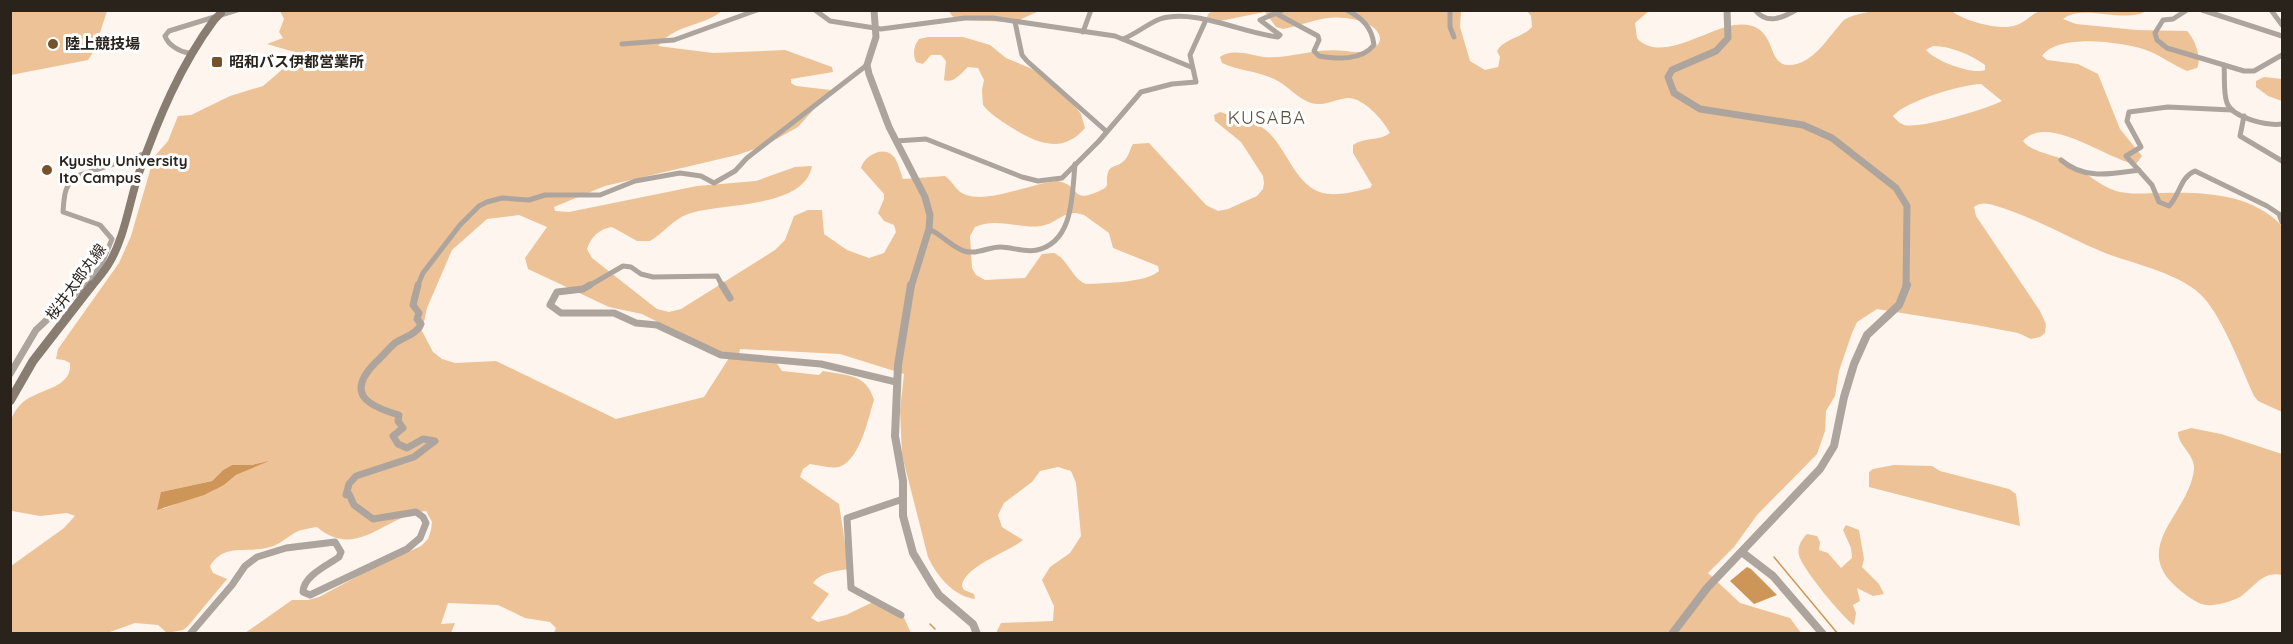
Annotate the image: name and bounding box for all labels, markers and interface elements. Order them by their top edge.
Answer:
place label: 陸上競技場 [65,34,140,53]
marker: 陸上競技場 [46,37,60,51]
place label: 昭和バス伊都営業所 [229,52,364,71]
marker: 昭和バス伊都営業所 [210,55,224,69]
district label: KUSABA [1228,106,1306,129]
place label: Kyushu University Ito Campus [59,151,188,187]
marker: Kyushu University Ito Campus [40,163,54,177]
street label: 桜井太郎丸線 [41,240,110,324]

